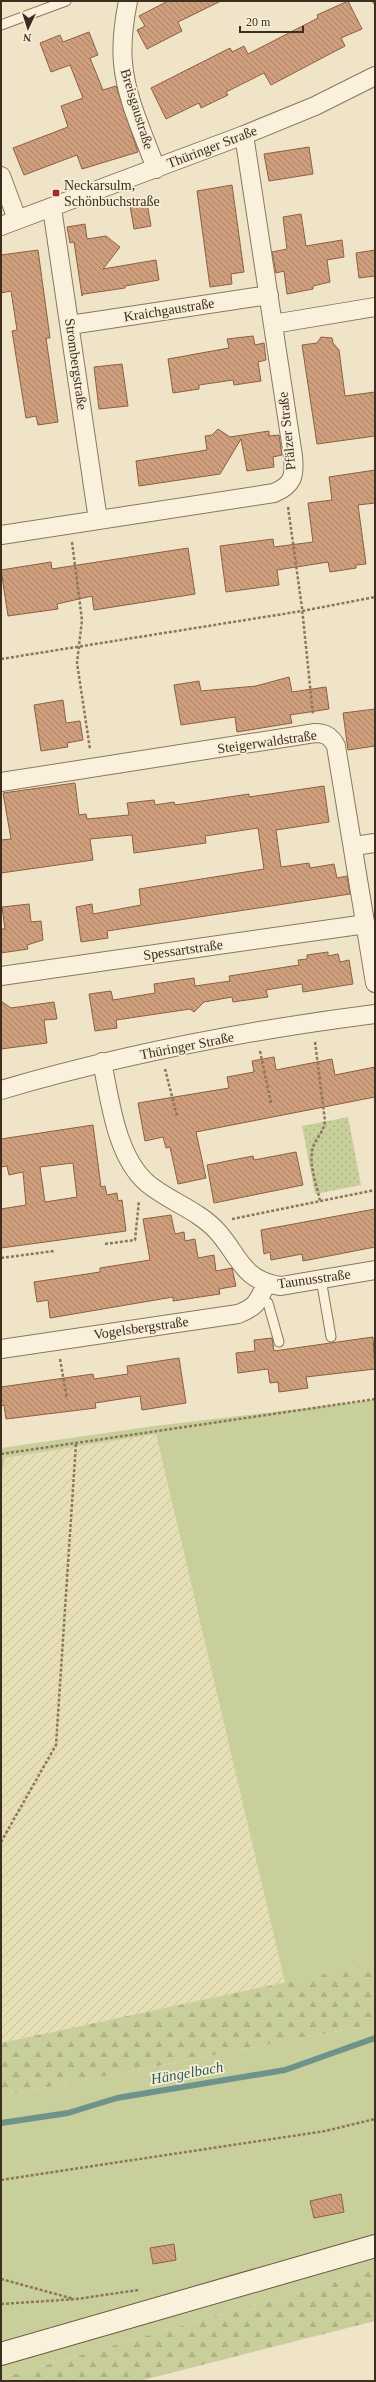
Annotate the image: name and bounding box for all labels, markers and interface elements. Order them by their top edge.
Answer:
north arrow [8,8,48,48]
scale bar [240,8,303,34]
text: 20 m [246,15,271,29]
text: N [23,32,32,44]
street label: Breisgaustraße [118,67,156,151]
street label: Thüringer Straße [165,123,259,171]
place label: Neckarsulm, Schönbuchstraße [64,178,160,209]
marker: Neckarsulm, Schönbuchstraße [51,188,61,198]
street label: Kraichgaustraße [123,295,215,325]
street label: Strombergstraße [62,317,90,411]
street label: Pfälzer Straße [275,391,299,471]
street label: Steigerwaldstraße [216,728,318,756]
street label: Spessartstraße [142,937,224,963]
street label: Thüringer Straße [139,1030,235,1062]
street label: Taunusstraße [276,1266,352,1292]
street label: Vogelsbergstraße [92,1314,190,1342]
water label: Hängelbach [149,2059,224,2087]

